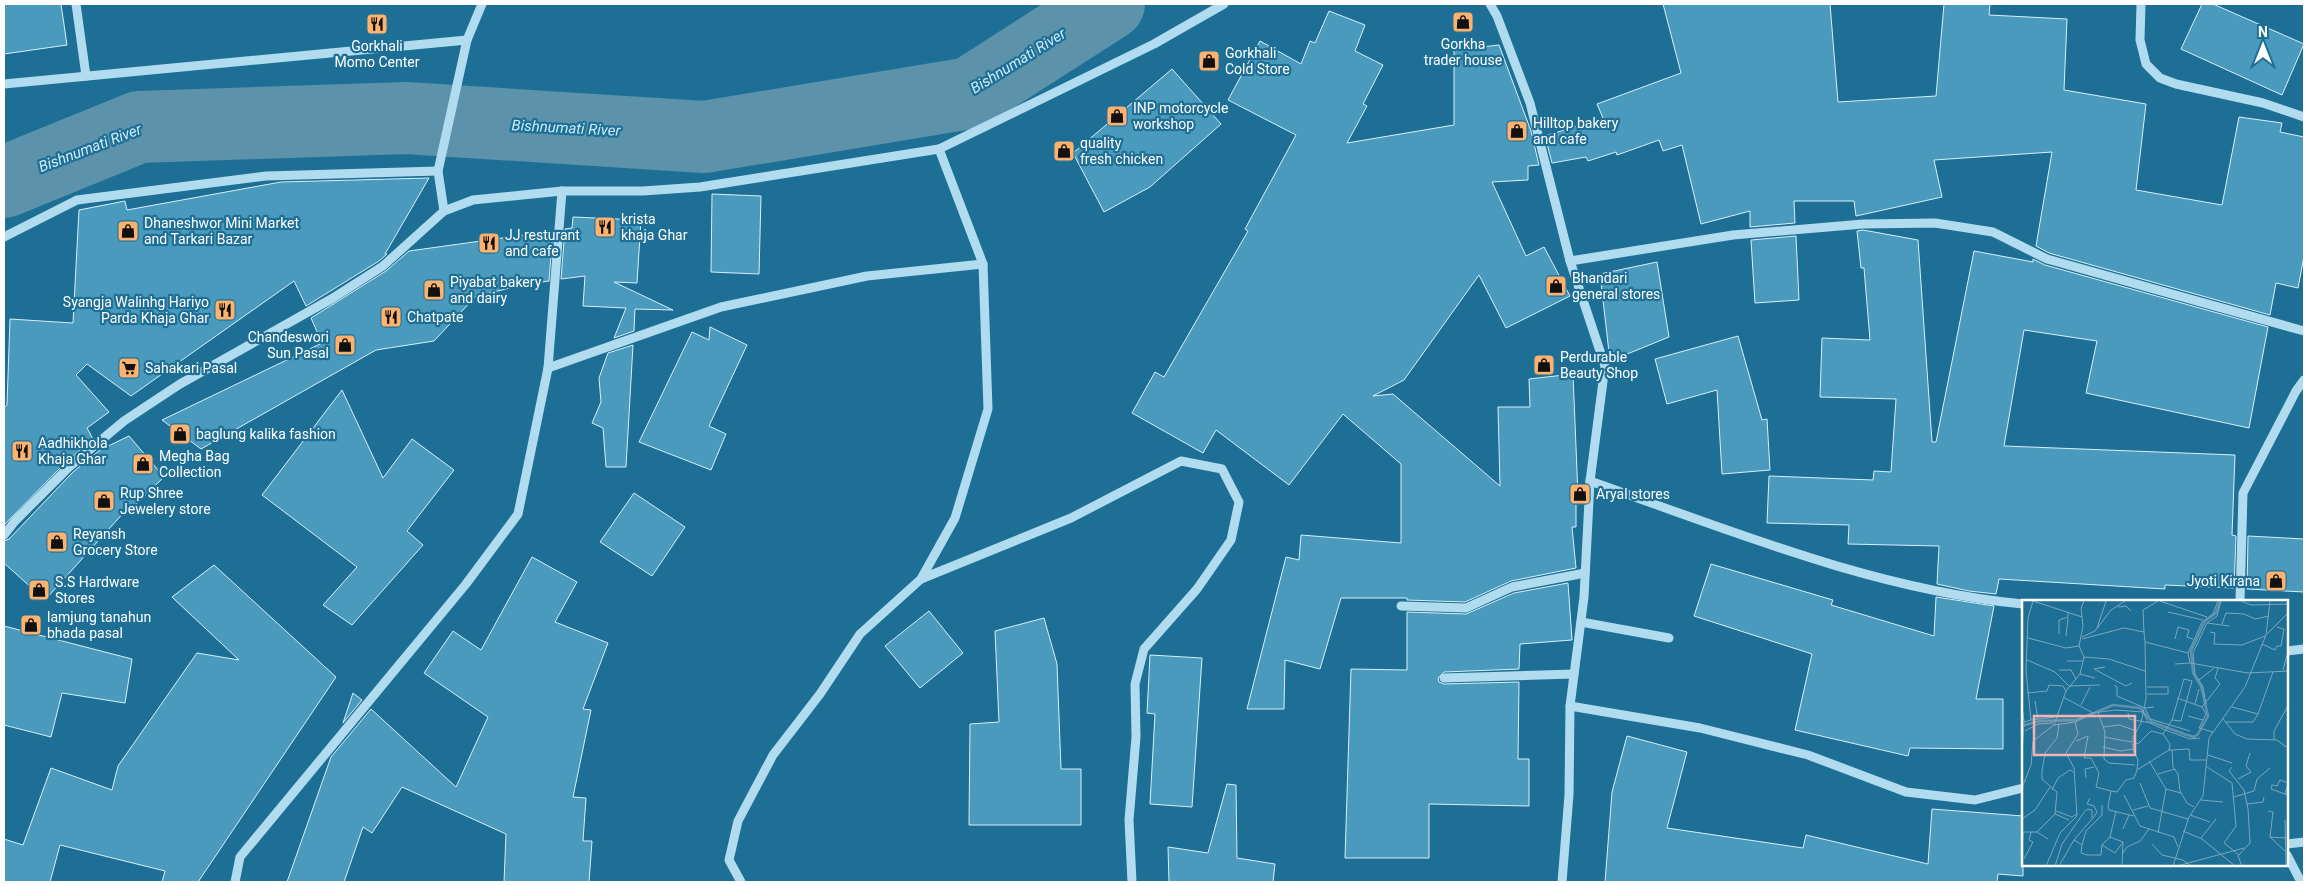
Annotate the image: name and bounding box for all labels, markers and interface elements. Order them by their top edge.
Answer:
shop icon: Gorkha trader house [1451,10,1475,34]
restaurant icon: Gorkhali Momo Center [365,12,389,36]
north arrow [2238,20,2288,70]
water label: Bishnumati River [967,24,1070,97]
text: N [2258,24,2268,40]
place label: Gorkha trader house [1424,36,1502,68]
place label: Gorkhali Momo Center [335,38,420,70]
place label: Gorkhali Cold Store [1225,45,1290,77]
shop icon: Gorkhali Cold Store [1197,49,1221,73]
place label: INP motorcycle workshop [1133,100,1228,132]
shop icon: INP motorcycle workshop [1105,104,1129,128]
place label: Hilltop bakery and cafe [1533,115,1619,147]
water label: Bishnumati River [511,116,622,140]
shop icon: Hilltop bakery and cafe [1505,119,1529,143]
water label: Bishnumati River [36,120,145,176]
place label: quality fresh chicken [1080,135,1163,167]
shop icon: quality fresh chicken [1052,139,1076,163]
place label: krista khaja Ghar [621,211,688,243]
place label: Dhaneshwor Mini Market and Tarkari Bazar [144,215,300,247]
restaurant icon: krista khaja Ghar [593,215,617,239]
shop icon: Dhaneshwor Mini Market and Tarkari Bazar [116,219,140,243]
place label: JJ resturant and cafe [505,227,580,259]
restaurant icon: JJ resturant and cafe [477,231,501,255]
place label: Bhandari general stores [1572,270,1660,302]
place label: Piyabat bakery and dairy [450,274,542,306]
shop icon: Bhandari general stores [1544,274,1568,298]
shop icon: Piyabat bakery and dairy [422,278,446,302]
place label: Syangja Walinhg Hariyo Parda Khaja Ghar [63,294,209,326]
restaurant icon: Syangja Walinhg Hariyo Parda Khaja Ghar [213,298,237,322]
restaurant icon: Chatpate [379,305,403,329]
place label: Chatpate [407,309,464,325]
place label: Chandeswori Sun Pasal [248,329,329,361]
shop icon: Chandeswori Sun Pasal [333,333,357,357]
place label: Perdurable Beauty Shop [1560,349,1638,381]
shop icon: Perdurable Beauty Shop [1532,353,1556,377]
supermarket icon: Sahakari Pasal [117,356,141,380]
place label: Sahakari Pasal [145,360,237,376]
shop icon: baglung kalika fashion [168,422,192,446]
place label: baglung kalika fashion [196,426,336,442]
place label: Aadhikhola Khaja Ghar [38,435,108,467]
restaurant icon: Aadhikhola Khaja Ghar [10,439,34,463]
place label: Megha Bag Collection [159,448,230,480]
shop icon: Megha Bag Collection [131,452,155,476]
shop icon: Aryal stores [1568,482,1592,506]
place label: Rup Shree Jewelery store [120,485,211,517]
place label: Aryal stores [1596,486,1670,502]
shop icon: Rup Shree Jewelery store [92,489,116,513]
place label: Reyansh Grocery Store [73,526,158,558]
shop icon: Reyansh Grocery Store [45,530,69,554]
shop icon: Jyoti Kirana [2264,569,2288,593]
place label: Jyoti Kirana [2187,573,2260,589]
place label: S.S Hardware Stores [55,574,139,606]
shop icon: S.S Hardware Stores [27,578,51,602]
inset map [2022,600,2288,866]
place label: lamjung tanahun bhada pasal [47,609,151,641]
shop icon: lamjung tanahun bhada pasal [19,613,43,637]

